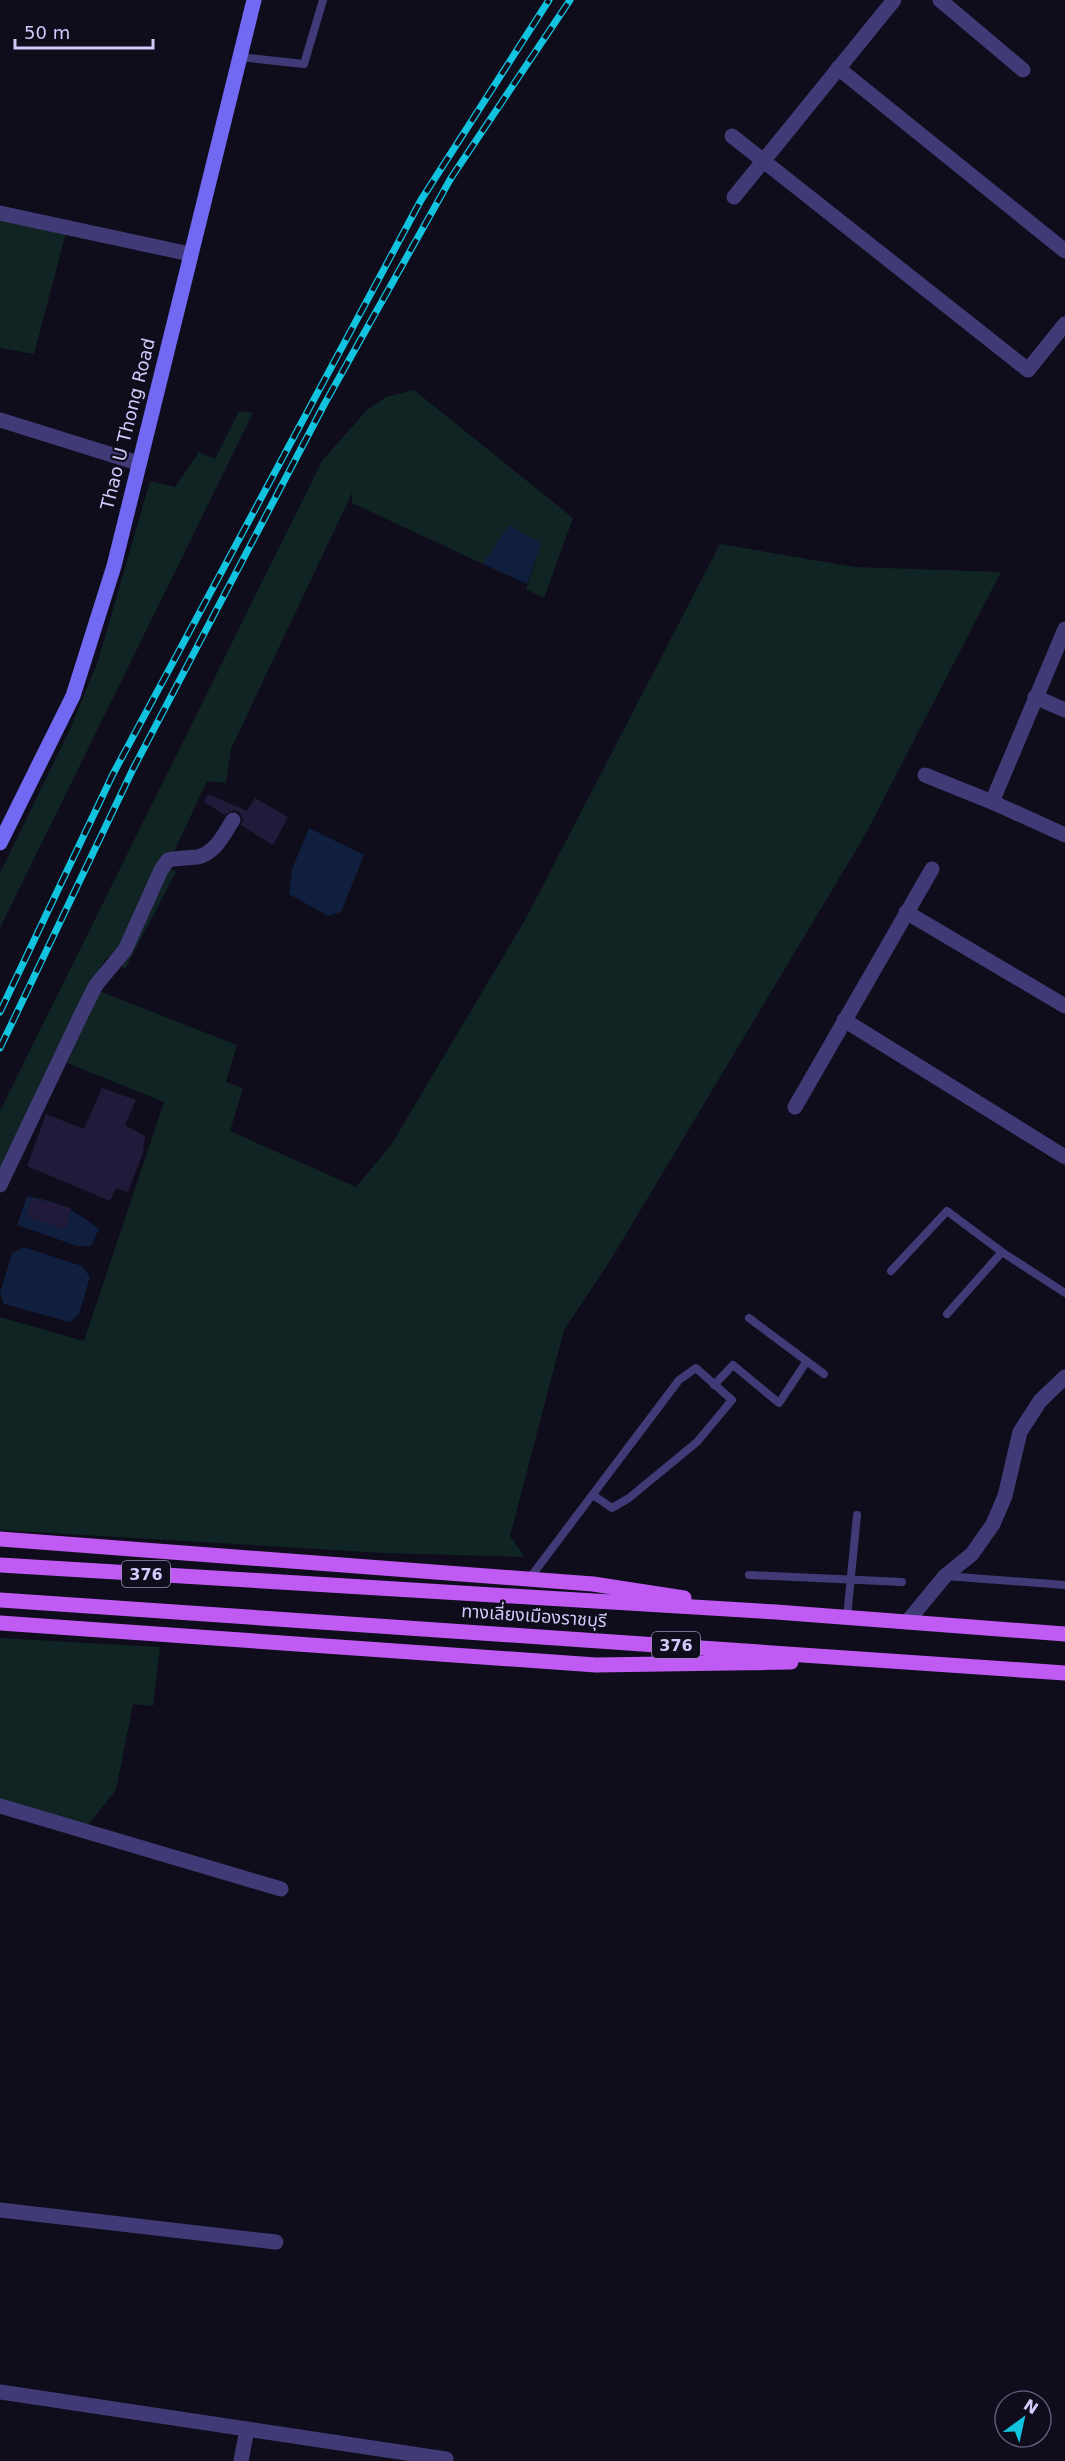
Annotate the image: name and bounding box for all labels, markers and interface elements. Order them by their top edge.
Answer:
scale bar [15,12,153,50]
text: 50 m [24,22,70,43]
street label: Thao U Thong Road [96,336,159,513]
road number: 376 [122,1561,170,1587]
street label: ทางเลี่ยงเมืองราชบุรี [461,1598,608,1632]
road number: 376 [652,1632,700,1658]
north arrow [993,2389,1053,2449]
text: N [1020,2395,1042,2418]

